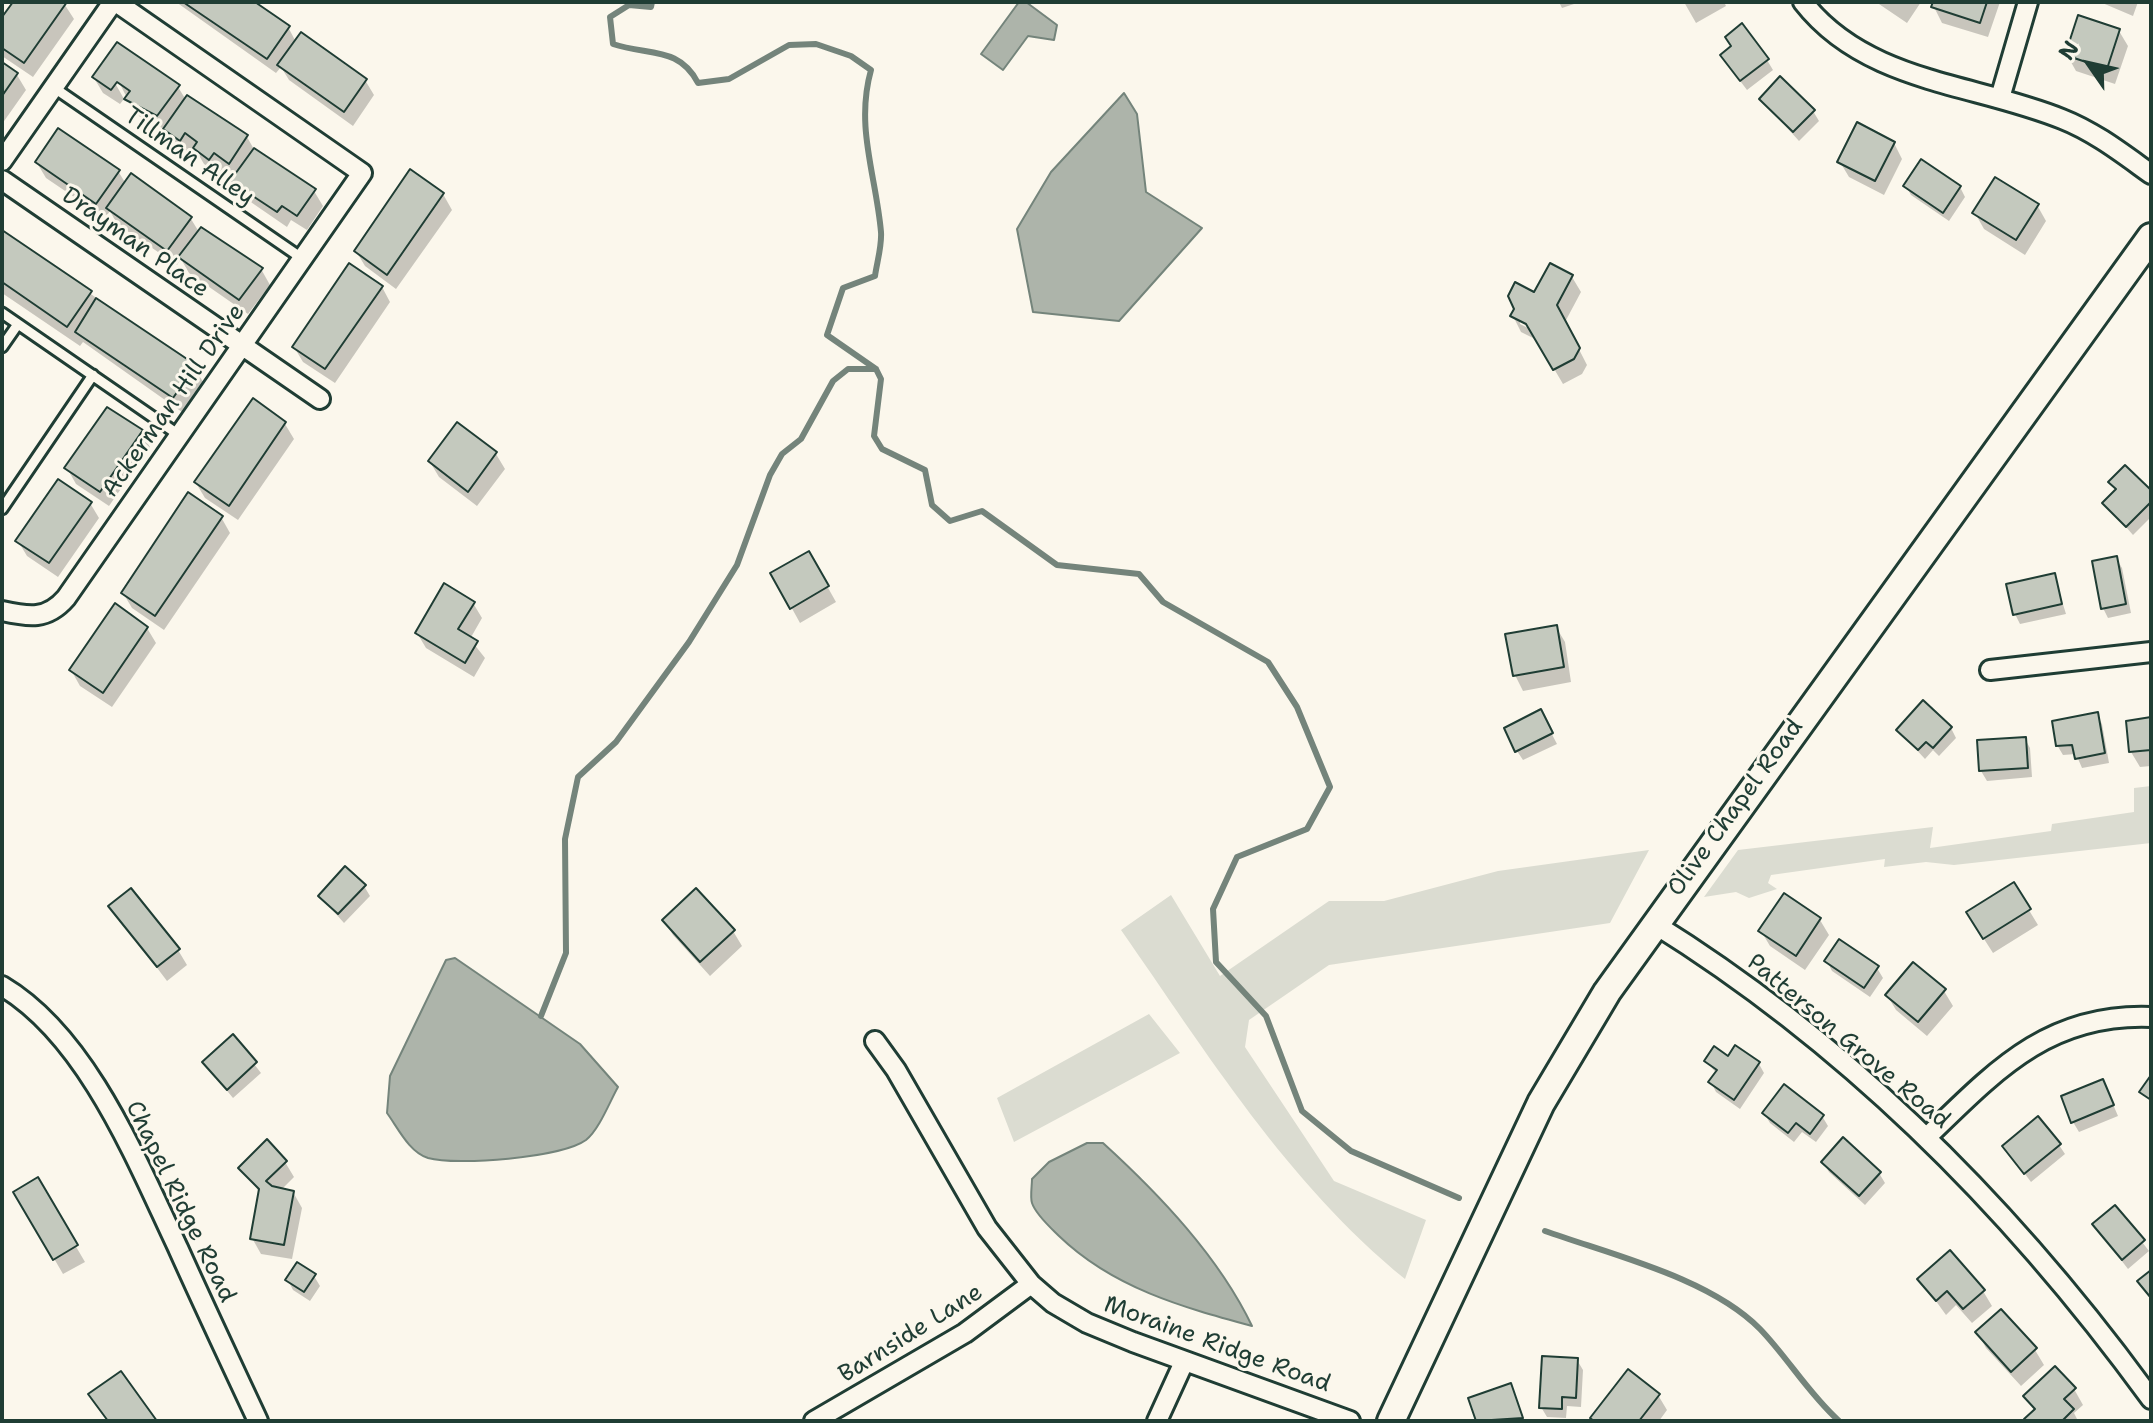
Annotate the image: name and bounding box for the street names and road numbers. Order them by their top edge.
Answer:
street label: Tillman Alley [118,101,260,213]
street label: Drayman Place [56,182,214,304]
street label: Ackerman Hill Drive [96,299,252,503]
street label: Olive Chapel Road [1662,714,1810,902]
street label: Patterson Grove Road [1741,949,1955,1135]
street label: Chapel Ridge Road [119,1096,241,1308]
street label: Barnside Lane [834,1278,988,1390]
street label: Moraine Ridge Road [1100,1291,1334,1399]

